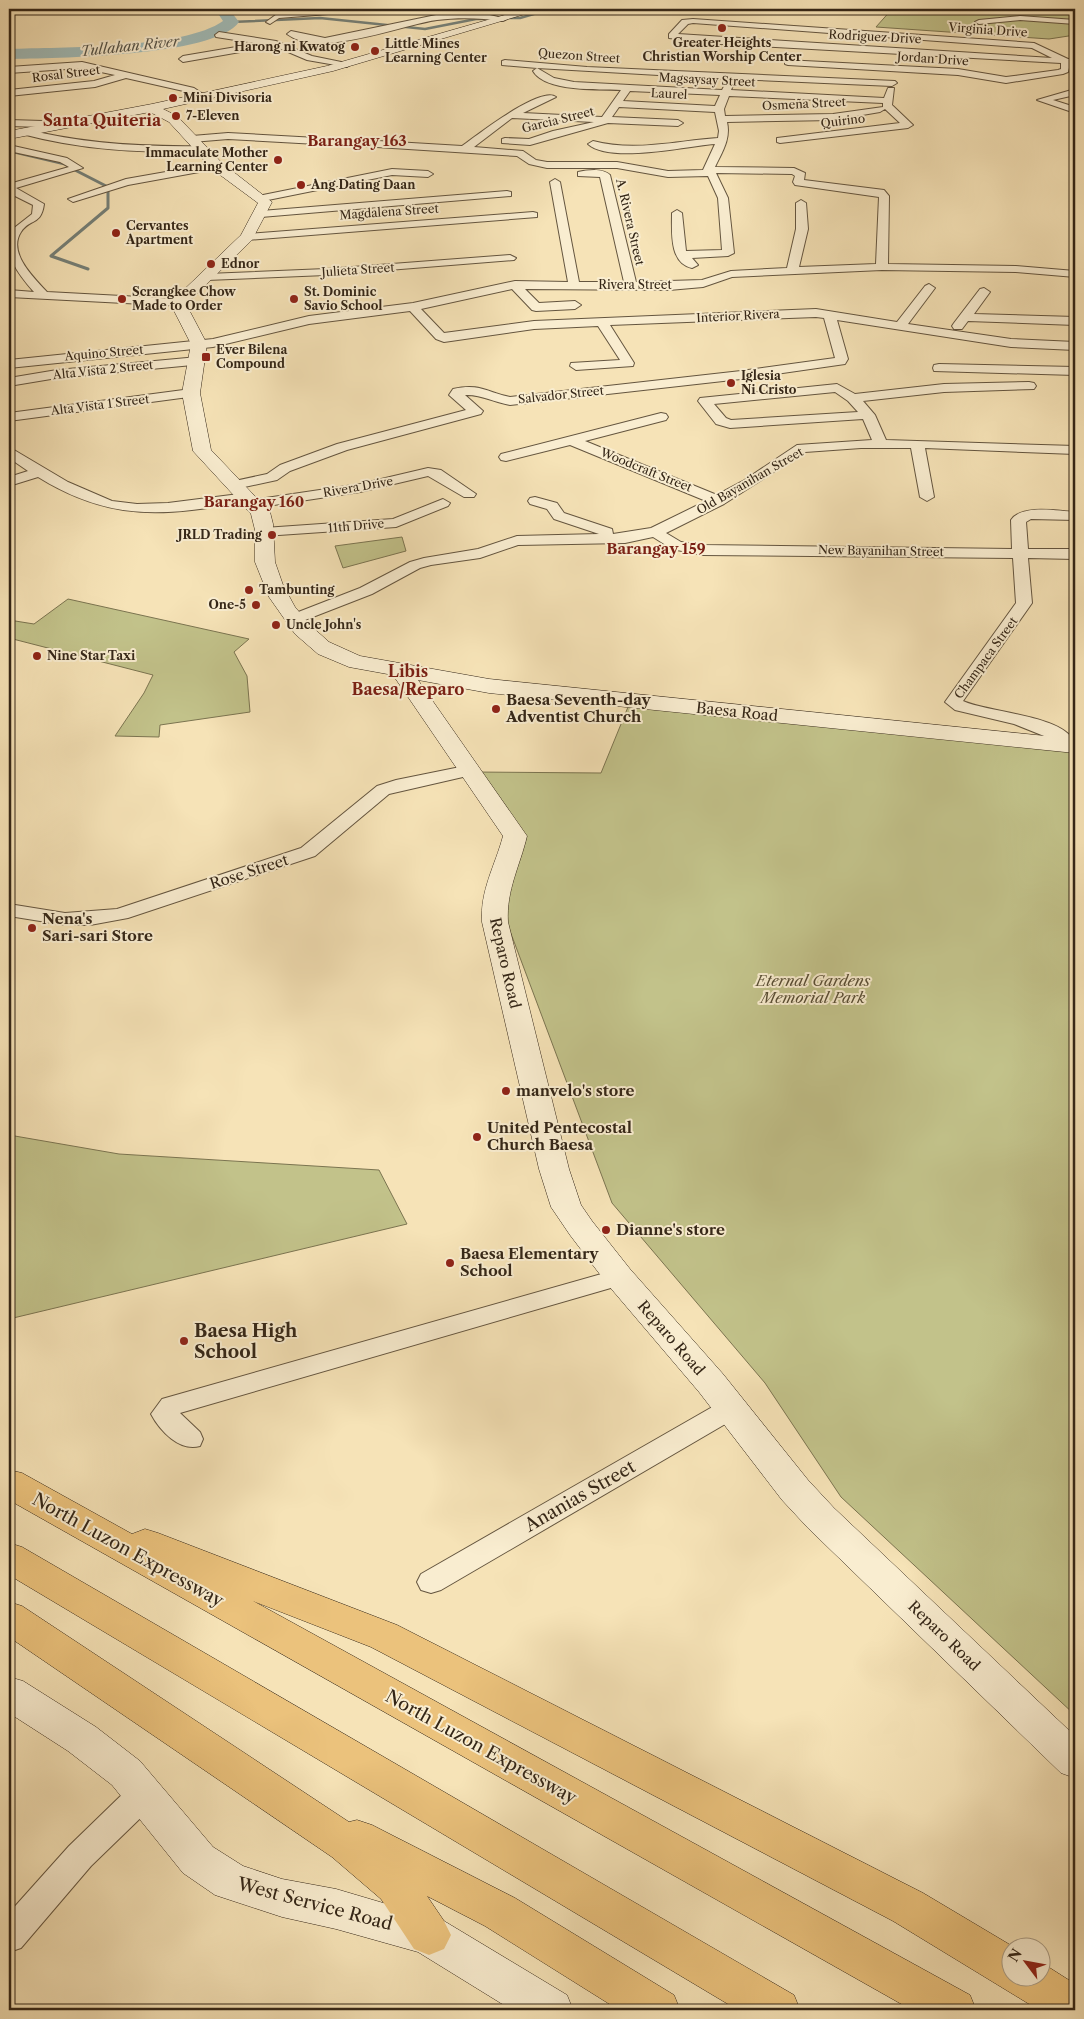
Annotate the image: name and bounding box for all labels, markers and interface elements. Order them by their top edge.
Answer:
street label: Virginia Drive [947,19,1028,40]
marker: Greater Heights Christian Worship Center [716,22,728,34]
street label: Rodriguez Drive [828,27,922,46]
water label: Tullahan River [80,32,182,60]
place label: Greater Heights Christian Worship Center [642,35,802,64]
place label: Little Mines Learning Center [385,36,487,65]
place label: Harong ni Kwatog [234,39,346,54]
marker: Harong ni Kwatog [349,41,361,53]
marker: Little Mines Learning Center [369,45,381,57]
street label: Quezon Street [537,45,621,66]
street label: Jordan Drive [895,48,970,69]
street label: Rosal Street [31,62,102,85]
street label: Magsaysay Street [658,69,757,90]
street label: Laurel [650,85,688,102]
place label: Mini Divisoria [183,90,273,105]
marker: Mini Divisoria [167,92,179,104]
street label: Osmeña Street [762,94,847,113]
street label: Garcia Street [520,103,596,136]
place label: 7-Eleven [186,108,240,123]
district label: Santa Quiteria [43,110,162,130]
marker: 7-Eleven [170,110,182,122]
street label: Quirino [820,110,866,131]
district label: Barangay 163 [307,131,407,150]
place label: Immaculate Mother Learning Center [145,145,268,174]
marker: Immaculate Mother Learning Center [272,154,284,166]
street label: A. Rivera Street [613,176,648,268]
place label: Ang Dating Daan [310,177,416,192]
marker: Ang Dating Daan [295,179,307,191]
street label: Magdalena Street [339,200,440,222]
place label: Cervantes Apartment [125,218,193,247]
marker: Cervantes Apartment [110,227,122,239]
place label: Ednor [221,256,260,271]
marker: Ednor [205,258,217,270]
street label: Julieta Street [319,259,396,280]
street label: Rivera Street [598,277,673,292]
place label: Scrangkee Chow Made to Order [132,284,236,313]
place label: St. Dominic Savio School [304,284,383,313]
marker: Scrangkee Chow Made to Order [116,293,128,305]
marker: St. Dominic Savio School [288,293,300,305]
street label: Interior Rivera [696,306,781,325]
street label: Aquino Street [63,342,145,364]
place label: Ever Bilena Compound [216,342,288,371]
marker: Ever Bilena Compound [200,351,212,363]
street label: Alta Vista 2 Street [51,357,155,382]
place label: Iglesia Ni Cristo [741,368,797,397]
marker: Iglesia Ni Cristo [725,377,737,389]
street label: Salvador Street [517,382,605,406]
street label: Alta Vista 1 Street [49,391,151,418]
street label: Woodcraft Street [597,444,695,495]
street label: Old Bayanihan Street [694,444,806,517]
street label: Rivera Drive [322,473,394,500]
district label: Barangay 160 [204,492,304,511]
street label: 11th Drive [327,516,385,535]
place label: JRLD Trading [176,527,263,542]
marker: JRLD Trading [266,529,278,541]
district label: Barangay 159 [606,539,706,558]
street label: New Bayanihan Street [818,542,945,559]
place label: Tambunting [259,582,335,597]
marker: Tambunting [243,584,255,596]
place label: One-5 [208,597,246,612]
marker: One-5 [250,599,262,611]
street label: Champaca Street [951,613,1021,702]
place label: Uncle John's [286,617,362,632]
marker: Uncle John's [270,619,282,631]
place label: Nine Star Taxi [47,648,136,663]
marker: Nine Star Taxi [31,650,43,662]
district label: Libis Baesa/Reparo [352,661,464,699]
place label: Baesa Seventh-day Adventist Church [505,690,652,726]
street label: Baesa Road [695,698,779,725]
marker: Baesa Seventh-day Adventist Church [490,703,502,715]
street label: Rose Street [207,850,291,893]
place label: Nena's Sari-sari Store [42,909,153,945]
street label: Reparo Road [486,916,525,1010]
marker: Nena's Sari-sari Store [26,922,38,934]
park label: Eternal Gardens Memorial Park [755,971,871,1007]
place label: manvelo's store [516,1081,634,1100]
marker: manvelo's store [500,1085,512,1097]
place label: United Pentecostal Church Baesa [487,1118,632,1154]
marker: United Pentecostal Church Baesa [471,1131,483,1143]
place label: Dianne's store [616,1220,725,1239]
marker: Dianne's store [600,1224,612,1236]
place label: Baesa Elementary School [460,1244,599,1280]
marker: Baesa Elementary School [444,1257,456,1269]
street label: Reparo Road [634,1296,709,1379]
place label: Baesa High School [194,1320,298,1363]
marker: Baesa High School [178,1335,190,1347]
street label: Ananias Street [520,1455,640,1537]
street label: North Luzon Expressway [29,1488,228,1612]
street label: Reparo Road [904,1597,984,1675]
street label: North Luzon Expressway [382,1685,581,1809]
street label: West Service Road [234,1872,395,1935]
north arrow [1002,1936,1052,1986]
text: N [1004,1945,1026,1965]

